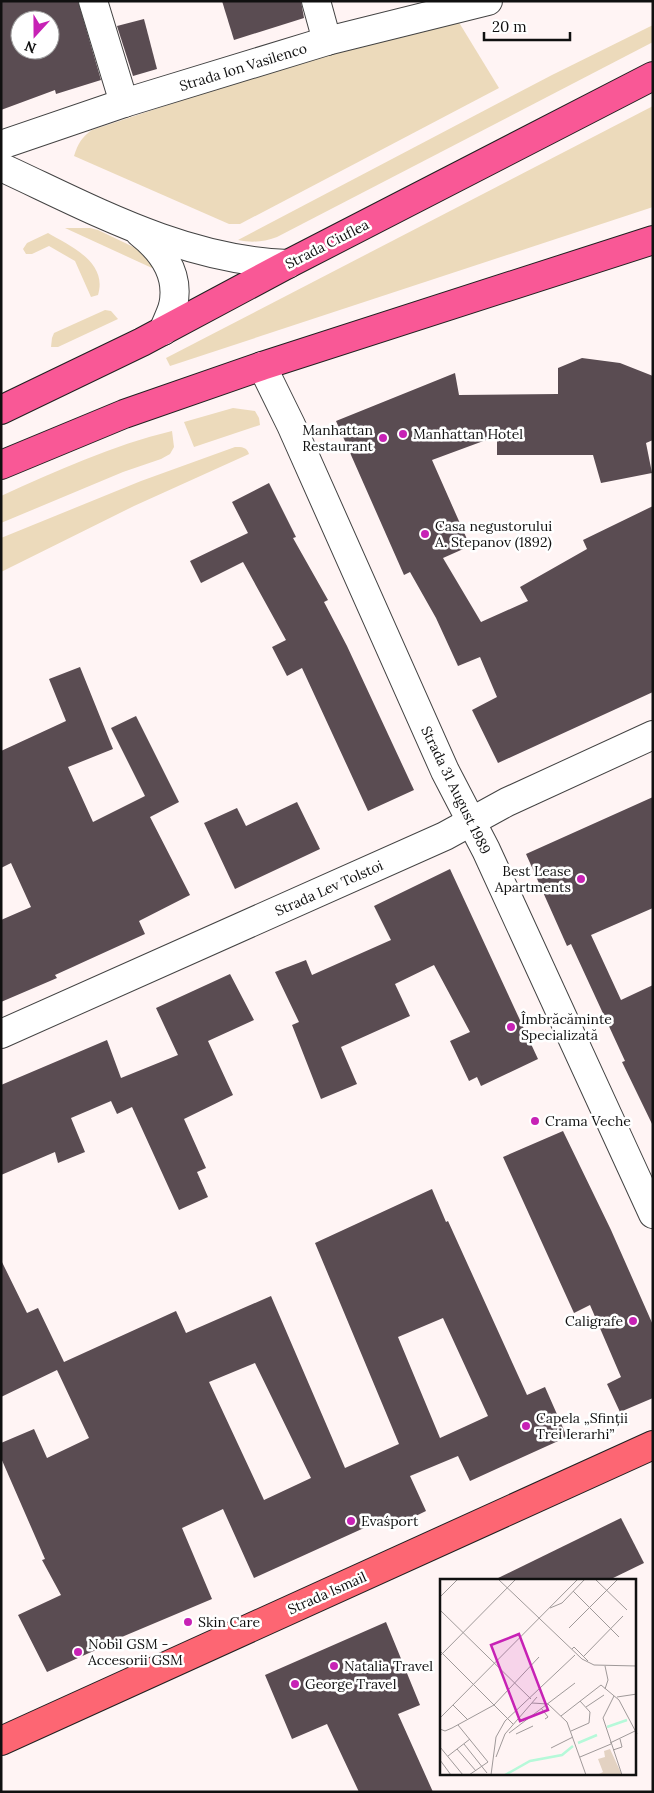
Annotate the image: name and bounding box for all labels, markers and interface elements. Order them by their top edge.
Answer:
north arrow [10,10,60,60]
scale bar [484,10,570,42]
text: 20 m [492,17,527,36]
text: N [22,37,39,57]
street label: Strada Ion Vasilenco [177,39,309,95]
street label: Strada Ciuflea [282,215,372,273]
place label: Manhattan Restaurant [302,421,374,455]
place label: Manhattan Hotel [413,425,523,443]
marker: Manhattan Hotel [397,428,409,440]
marker: Manhattan Restaurant [377,432,389,444]
place label: Casa negustorului A. Stepanov (1892) [434,517,552,551]
marker: Casa negustorului A. Stepanov (1892) [419,528,431,540]
street label: Strada 31 August 1989 [417,723,495,857]
street label: Strada Lev Tolstoi [272,856,386,920]
place label: Best Lease Apartments [494,862,571,896]
marker: Best Lease Apartments [575,873,587,885]
place label: Îmbrăcăminte Specializată [521,1010,612,1044]
marker: Îmbrăcăminte Specializată [505,1021,517,1033]
place label: Crama Veche [545,1112,631,1130]
marker: Crama Veche [529,1115,541,1127]
place label: Caligrafe [565,1312,623,1330]
marker: Caligrafe [627,1315,639,1327]
place label: Capela „Sfinții Trei Ierarhi” [536,1409,628,1443]
marker: Capela „Sfinții Trei Ierarhi” [520,1420,532,1432]
place label: Evaśport [361,1512,419,1530]
marker: Evaśport [345,1515,357,1527]
street label: Strada Ismail [285,1568,369,1618]
inset map [440,1579,636,1776]
place label: Skin Care [198,1613,261,1631]
marker: Skin Care [182,1616,194,1628]
place label: Nobil GSM - Accesorii GSM [87,1635,183,1669]
marker: Nobil GSM - Accesorii GSM [72,1646,84,1658]
place label: Natalia Travel [344,1657,433,1675]
marker: Natalia Travel [328,1660,340,1672]
place label: George Travel [305,1675,397,1693]
marker: George Travel [289,1678,301,1690]

